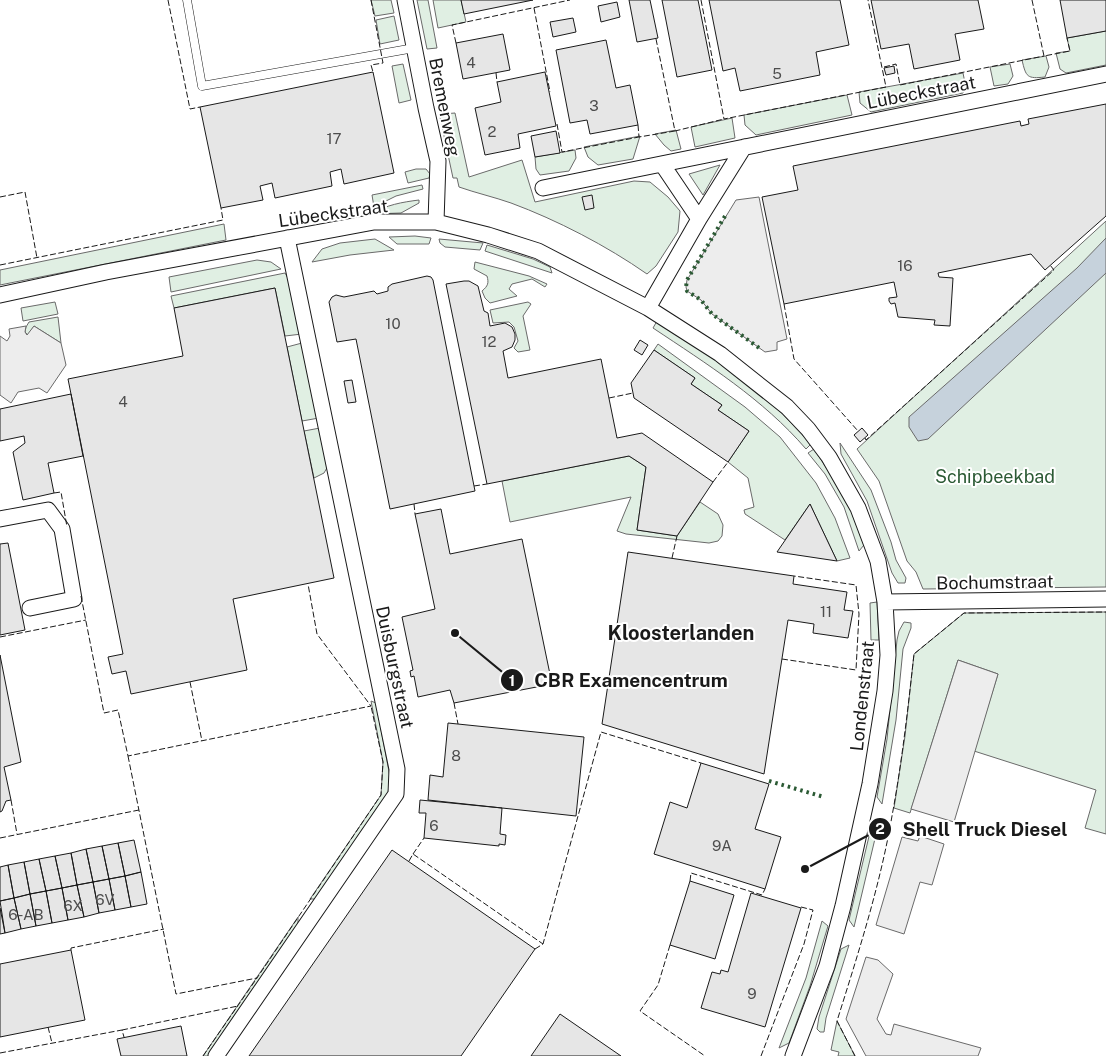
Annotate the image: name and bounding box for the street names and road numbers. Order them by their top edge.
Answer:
street label: Bremenweg [425,56,465,158]
street label: Lübeckstraat [865,71,977,113]
street label: Lübeckstraat [277,195,389,231]
street label: Bochumstraat [936,570,1054,594]
street label: Duisburgstraat [372,604,418,730]
street label: Londenstraat [846,640,878,752]

